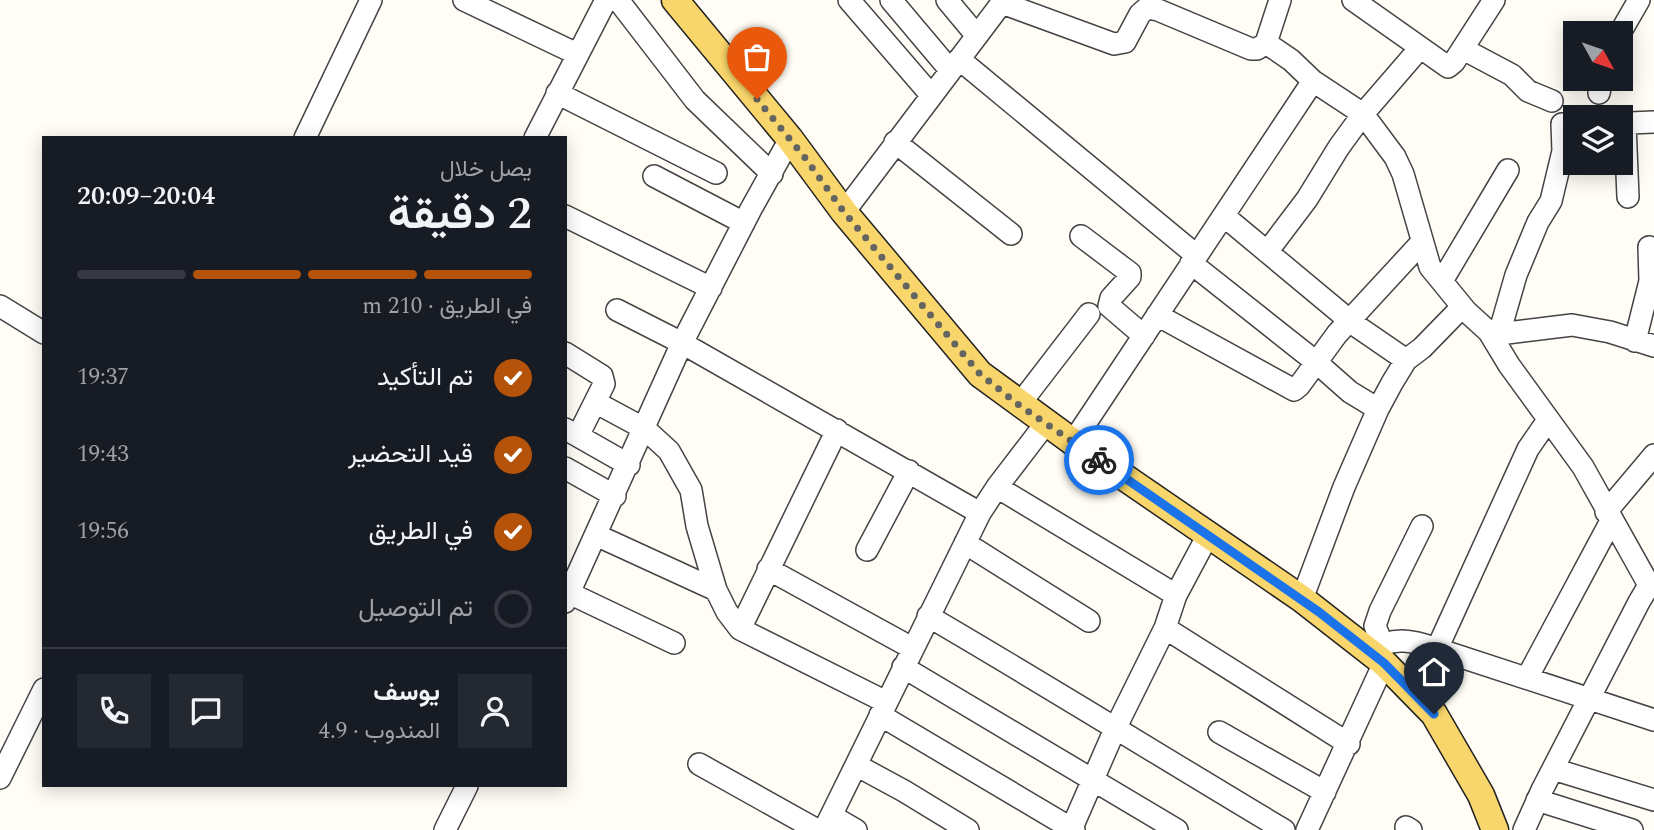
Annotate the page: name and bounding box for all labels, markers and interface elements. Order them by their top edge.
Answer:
north arrow [1563,21,1633,91]
map controls [1563,21,1633,175]
pin [727,27,787,99]
icon: bag [738,38,776,76]
button: layers [1563,105,1633,175]
text: يصل خلال [440,152,532,187]
text: 20:04–20:09 [77,176,215,216]
text: 2 دقيقة [388,179,532,249]
text: في الطريق · 210 m [362,289,532,324]
text: تم التأكيد [377,357,473,397]
icon: check [494,359,532,397]
text: 19:37 [77,360,129,395]
courier [1064,425,1134,495]
text: قيد التحضير [348,434,473,474]
icon: check [494,436,532,474]
text: 19:43 [77,437,129,472]
icon: bike [1080,441,1118,479]
text: في الطريق [368,511,473,551]
icon: check [494,513,532,551]
text: 19:56 [77,514,129,549]
text: تم التوصيل [358,588,473,628]
pin [1404,642,1464,714]
icon: home [1415,653,1453,691]
text: يوسف [373,672,440,712]
button: phone [77,674,151,748]
button: chat [169,674,243,748]
button: person [458,674,532,748]
text: المندوب · 4.9 [319,714,440,749]

